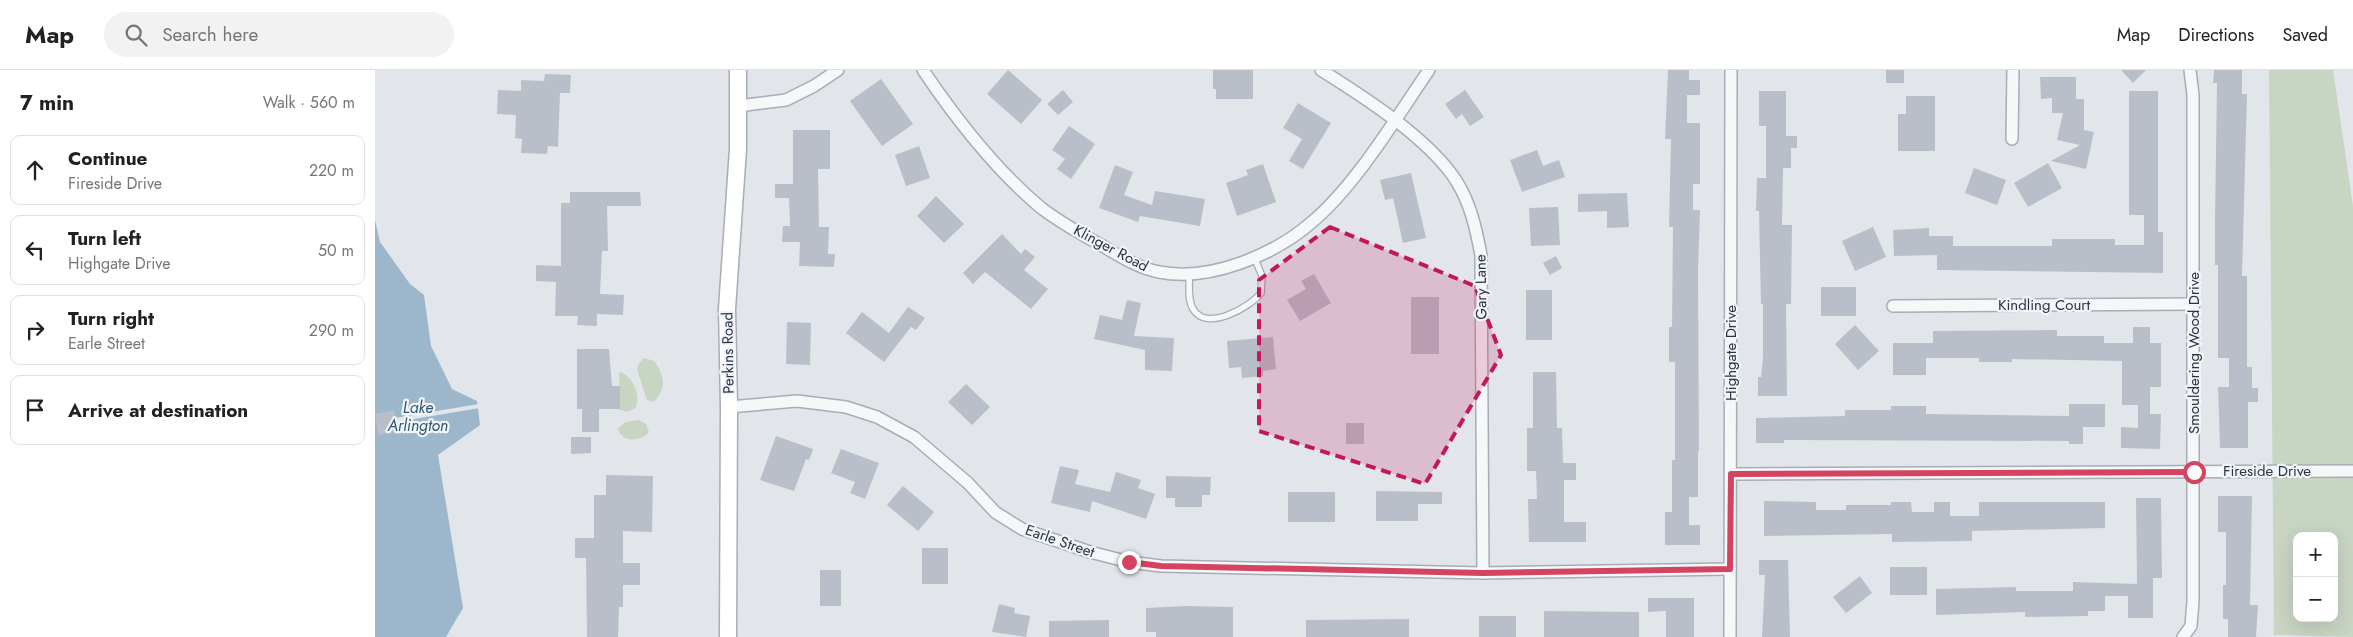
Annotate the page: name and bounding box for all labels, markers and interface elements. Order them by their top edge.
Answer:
search box [104,12,454,57]
text: Map [25,17,74,52]
icon: search [122,21,150,49]
text: Search here [162,21,258,48]
text: Map [2117,22,2150,48]
text: Directions [2178,22,2254,48]
text: Saved [2282,22,2328,48]
text: 7 min [20,88,74,118]
text: Walk · 560 m [263,91,355,114]
text: Continue [68,145,147,172]
icon: ahead [21,156,49,184]
text: 220 m [309,159,354,182]
text: Fireside Drive [68,172,162,195]
street label: Klinger Road [1070,219,1152,277]
text: Turn left [68,225,141,252]
icon: left [21,236,49,264]
text: 50 m [318,239,354,262]
text: Highgate Drive [68,252,170,275]
street label: Gary Lane [1469,254,1493,320]
street label: Smouldering Wood Drive [2183,272,2205,434]
street label: Kindling Court [1998,294,2090,316]
text: Turn right [68,305,154,332]
street label: Highgate Drive [1720,305,1742,401]
street label: Perkins Road [716,312,740,394]
icon: right [21,316,49,344]
text: 290 m [309,319,354,342]
text: Earle Street [68,332,145,355]
icon: arrive [21,396,49,424]
water label: Lake Arlington [387,396,448,437]
text: Arrive at destination [68,397,248,424]
street label: Fireside Drive [2223,460,2311,482]
route start [2183,461,2206,484]
street label: Earle Street [1022,519,1098,563]
map controls [2293,532,2338,622]
button: + [2293,532,2338,577]
route end [1118,551,1141,574]
button: − [2293,577,2338,622]

